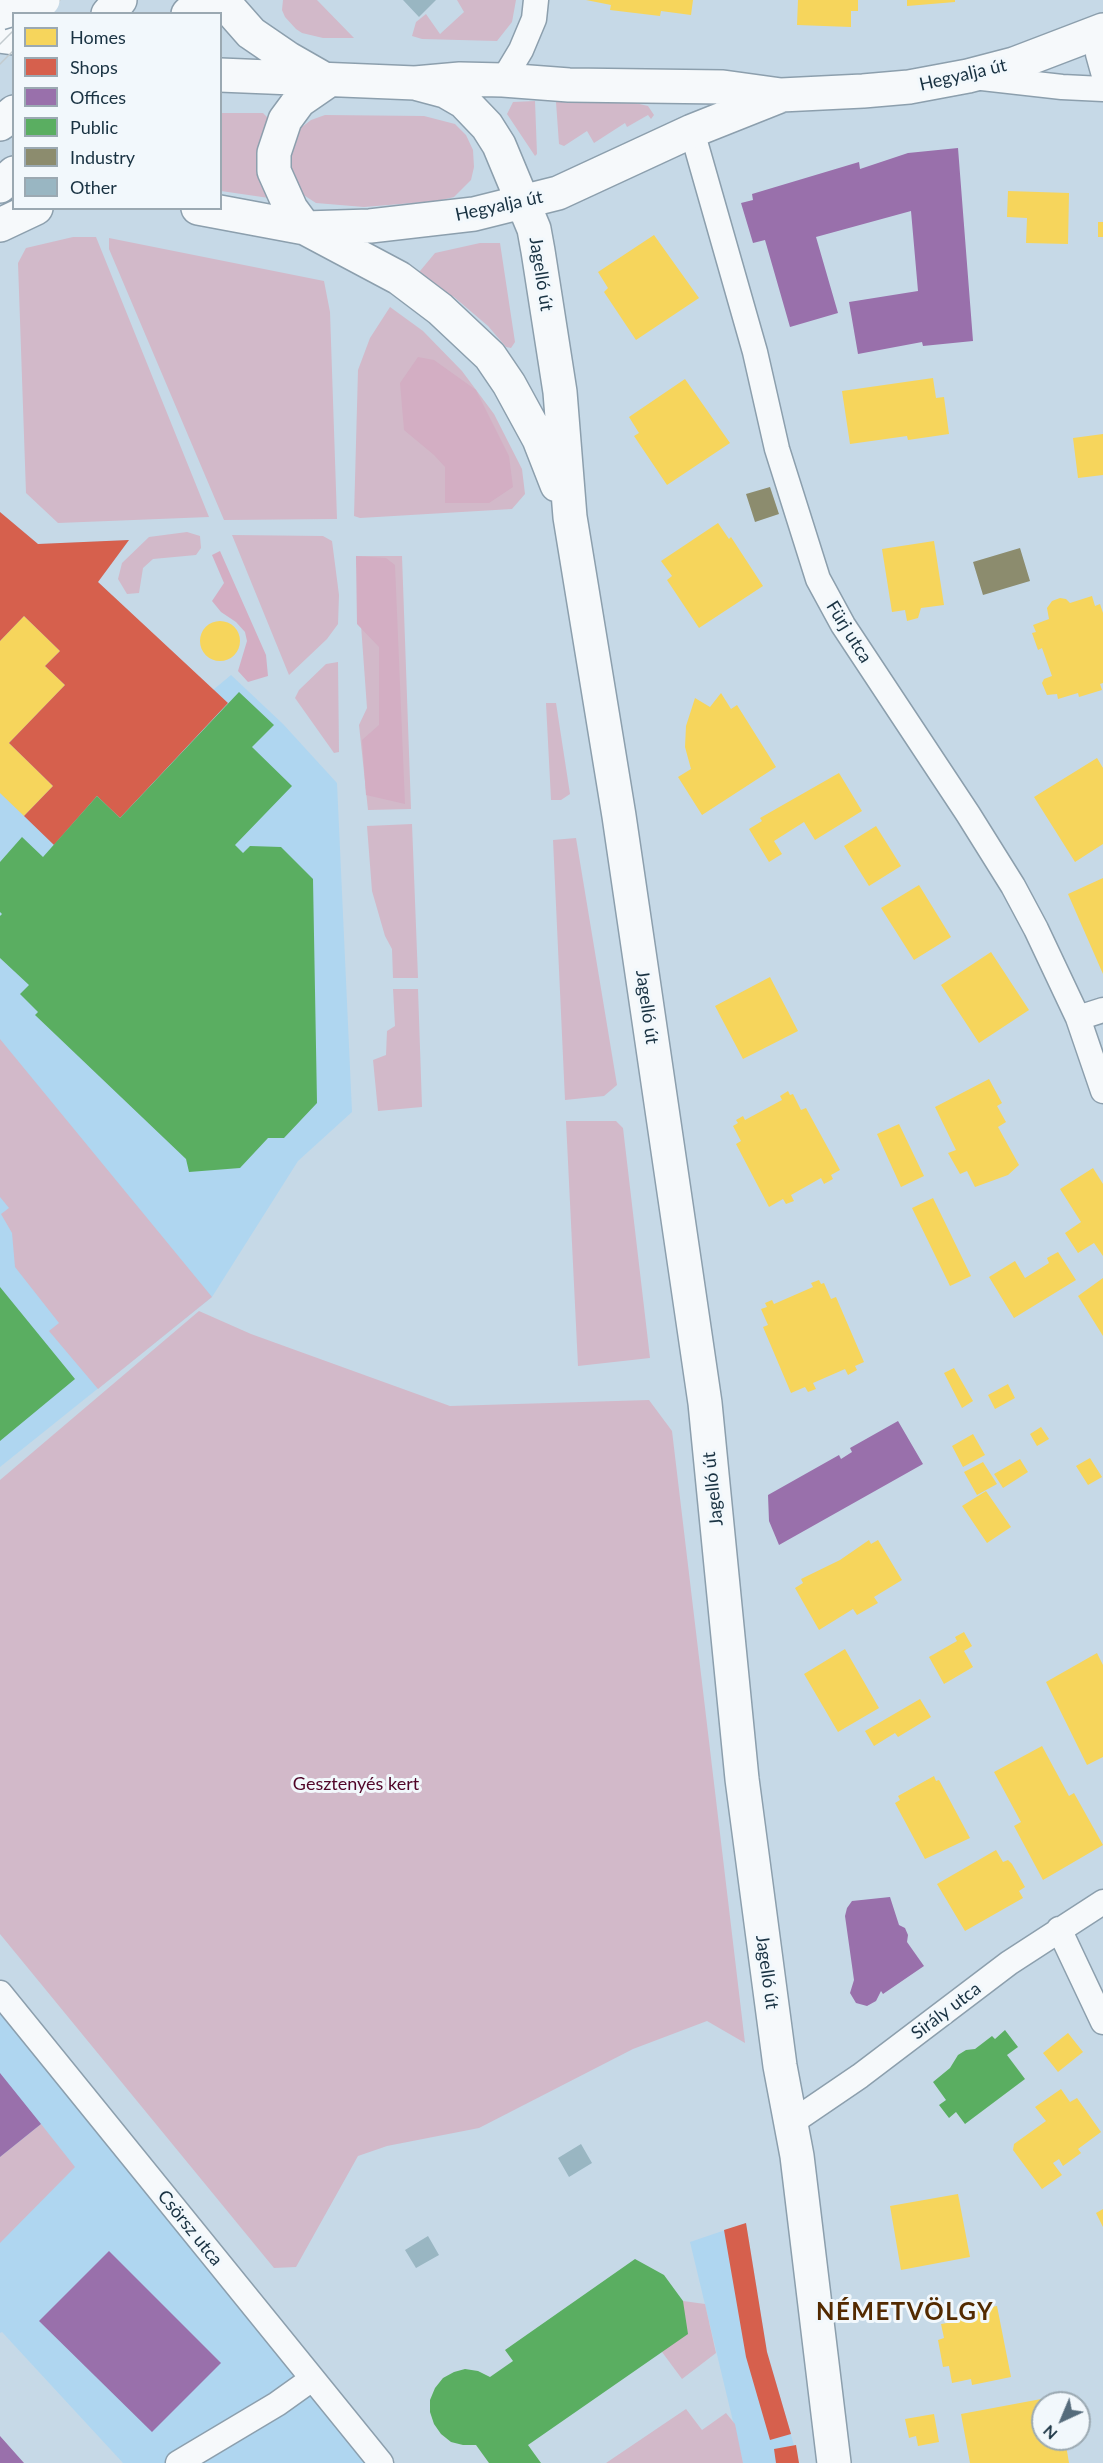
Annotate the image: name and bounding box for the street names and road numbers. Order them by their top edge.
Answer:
street label: Hegyalja út [917,54,1009,96]
street label: Hegyalja út [453,186,545,226]
street label: Jagelló út [524,235,558,313]
street label: Fürj utca [822,597,876,667]
street label: Jagelló út [631,969,663,1045]
street label: Jagelló út [698,1451,728,1527]
street label: Jagelló út [751,1934,783,2010]
street label: Sirály utca [907,1978,985,2044]
street label: Csörsz utca [153,2186,227,2270]

